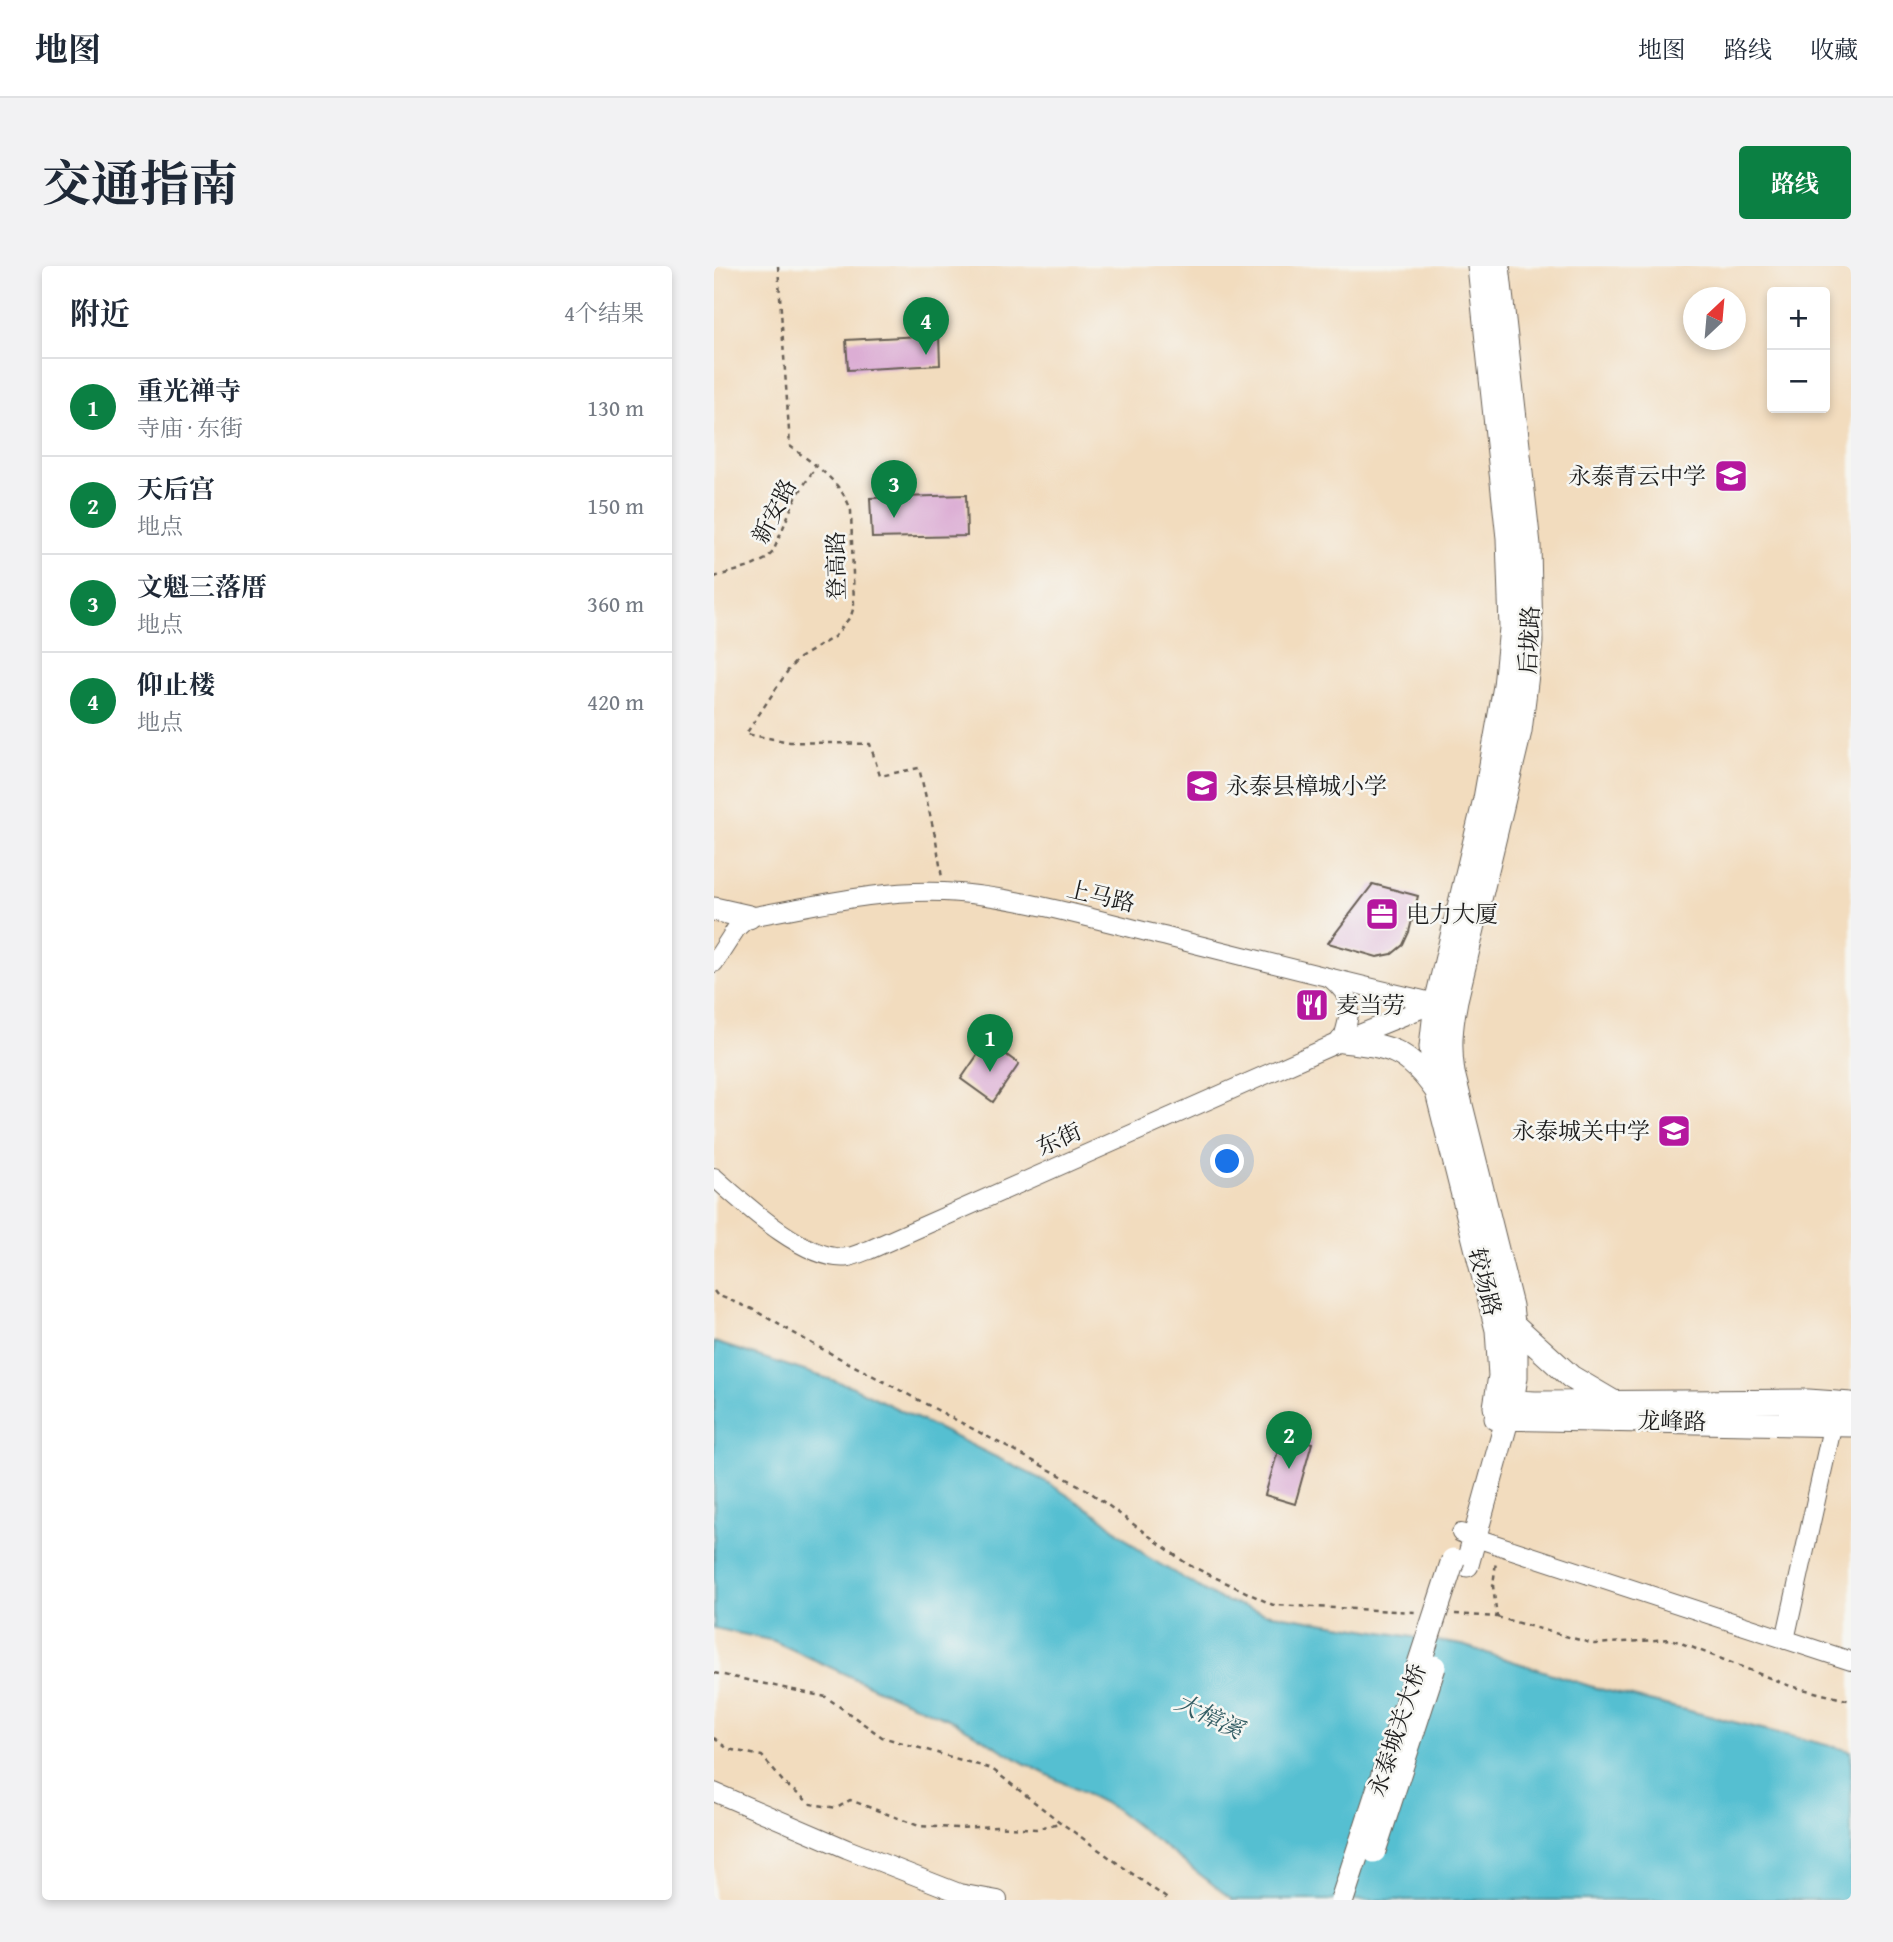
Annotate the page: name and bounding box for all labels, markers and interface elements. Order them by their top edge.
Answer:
text: 地图 [35,25,101,73]
text: 地图 [1638,32,1686,67]
text: 路线 [1724,32,1772,67]
text: 收藏 [1810,32,1858,67]
button: 路线 [1739,146,1851,219]
text: 交通指南 [42,147,238,219]
north arrow [1683,287,1746,350]
map controls [1767,287,1830,413]
button: + [1767,287,1830,350]
text: 附近 [70,291,130,335]
text: 4个结果 [564,296,644,329]
pin: 4 [903,297,949,355]
button: − [1767,350,1830,413]
text: 重光禅寺 [137,371,241,410]
text: 1 [87,391,99,424]
text: 130 m [587,391,644,424]
text: 寺庙 · 东街 [137,411,243,444]
school or university icon: 永泰青云中学 [1712,457,1750,495]
place label: 永泰青云中学 [1568,459,1706,492]
pin: 3 [871,460,917,518]
text: 天后宫 [137,469,215,508]
street label: 新安路 [743,473,804,549]
text: 2 [87,489,99,522]
text: 150 m [587,489,644,522]
text: 地点 [137,509,183,542]
street label: 登高路 [818,531,853,601]
text: 文魁三落厝 [137,567,267,606]
text: 3 [87,587,99,620]
text: 360 m [587,587,644,620]
street label: 后垅路 [1510,605,1547,675]
text: 地点 [137,607,183,640]
text: 仰止楼 [137,665,215,704]
text: 4 [87,685,99,718]
text: 420 m [587,685,644,718]
text: 地点 [137,705,183,738]
school or university icon: 永泰县樟城小学 [1183,767,1221,805]
place label: 永泰县樟城小学 [1226,769,1387,802]
street label: 上马路 [1064,872,1138,919]
office icon: 电力大厦 [1363,895,1401,933]
place label: 电力大厦 [1406,897,1498,930]
restaurant icon: 麦当劳 [1293,986,1331,1024]
place label: 麦当劳 [1336,988,1405,1021]
pin: 1 [967,1014,1013,1072]
school or university icon: 永泰城关中学 [1655,1112,1693,1150]
street label: 东街 [1031,1114,1087,1163]
place label: 永泰城关中学 [1512,1114,1650,1147]
your location [1210,1144,1244,1178]
street label: 较场路 [1461,1244,1510,1319]
street label: 龙峰路 [1637,1403,1707,1438]
pin: 2 [1266,1411,1312,1469]
street label: 永泰城关大桥 [1360,1659,1434,1801]
water label: 大樟溪 [1169,1684,1252,1748]

